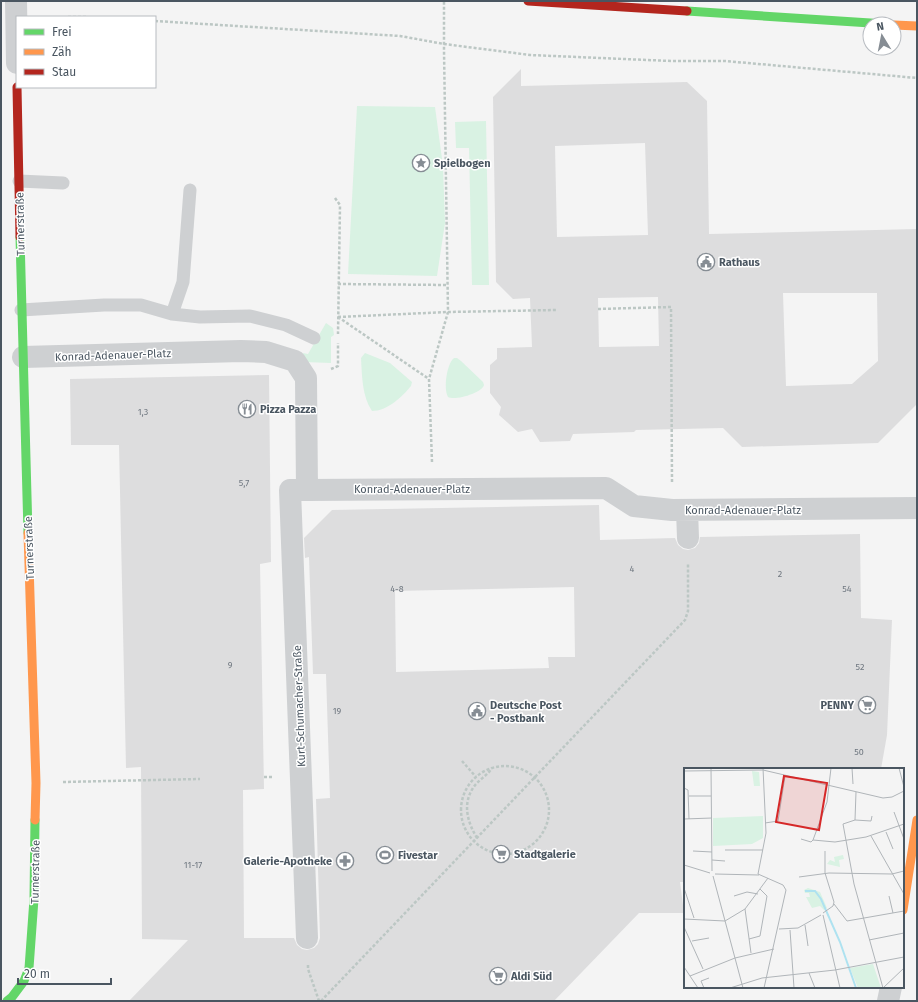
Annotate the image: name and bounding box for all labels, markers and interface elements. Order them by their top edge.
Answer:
legend [16,16,156,88]
north arrow [862,16,902,56]
text: N [876,20,885,34]
text: Frei [52,25,72,39]
text: Zäh [52,45,72,59]
text: Stau [52,65,76,79]
place icon: Spielbogen [411,153,431,173]
place label: Spielbogen [434,157,491,170]
street label: Turnerstraße [13,192,28,256]
public building icon: Rathaus [696,252,716,272]
place label: Rathaus [719,256,761,269]
street label: Konrad-Adenauer-Platz [55,347,171,364]
restaurant icon: Pizza Pazza [237,399,257,419]
place label: Pizza Pazza [260,403,316,416]
house number: 1,3 [138,407,148,417]
house number: 5,7 [239,478,249,488]
street label: Konrad-Adenauer-Platz [354,483,470,496]
street label: Konrad-Adenauer-Platz [685,504,801,517]
street label: Turnerstraße [22,516,37,580]
house number: 4 [630,564,635,574]
house number: 2 [778,569,782,579]
house number: 4-8 [390,584,404,594]
house number: 54 [842,584,852,594]
street label: Kurt-Schumacher-Straße [291,645,308,767]
house number: 9 [228,660,233,670]
house number: 52 [856,662,864,672]
supermarket icon: PENNY [857,695,877,715]
place label: Deutsche Post - Postbank [490,699,562,725]
place label: PENNY [820,699,854,712]
public building icon: Deutsche Post - Postbank [467,701,487,721]
house number: 19 [333,706,342,716]
house number: 50 [854,747,864,757]
inset map [684,768,904,988]
street label: Turnerstraße [28,840,43,904]
supermarket icon: Stadtgalerie [491,844,511,864]
sports icon: Fivestar [375,845,395,865]
place label: Stadtgalerie [514,848,576,861]
place label: Fivestar [398,849,438,862]
pharmacy icon: Galerie-Apotheke [335,851,355,871]
place label: Galerie-Apotheke [244,855,332,868]
house number: 11-17 [184,860,202,870]
scale bar [18,960,111,986]
supermarket icon: Aldi Süd [488,966,508,986]
text: 20 m [24,967,50,981]
place label: Aldi Süd [510,970,552,983]

